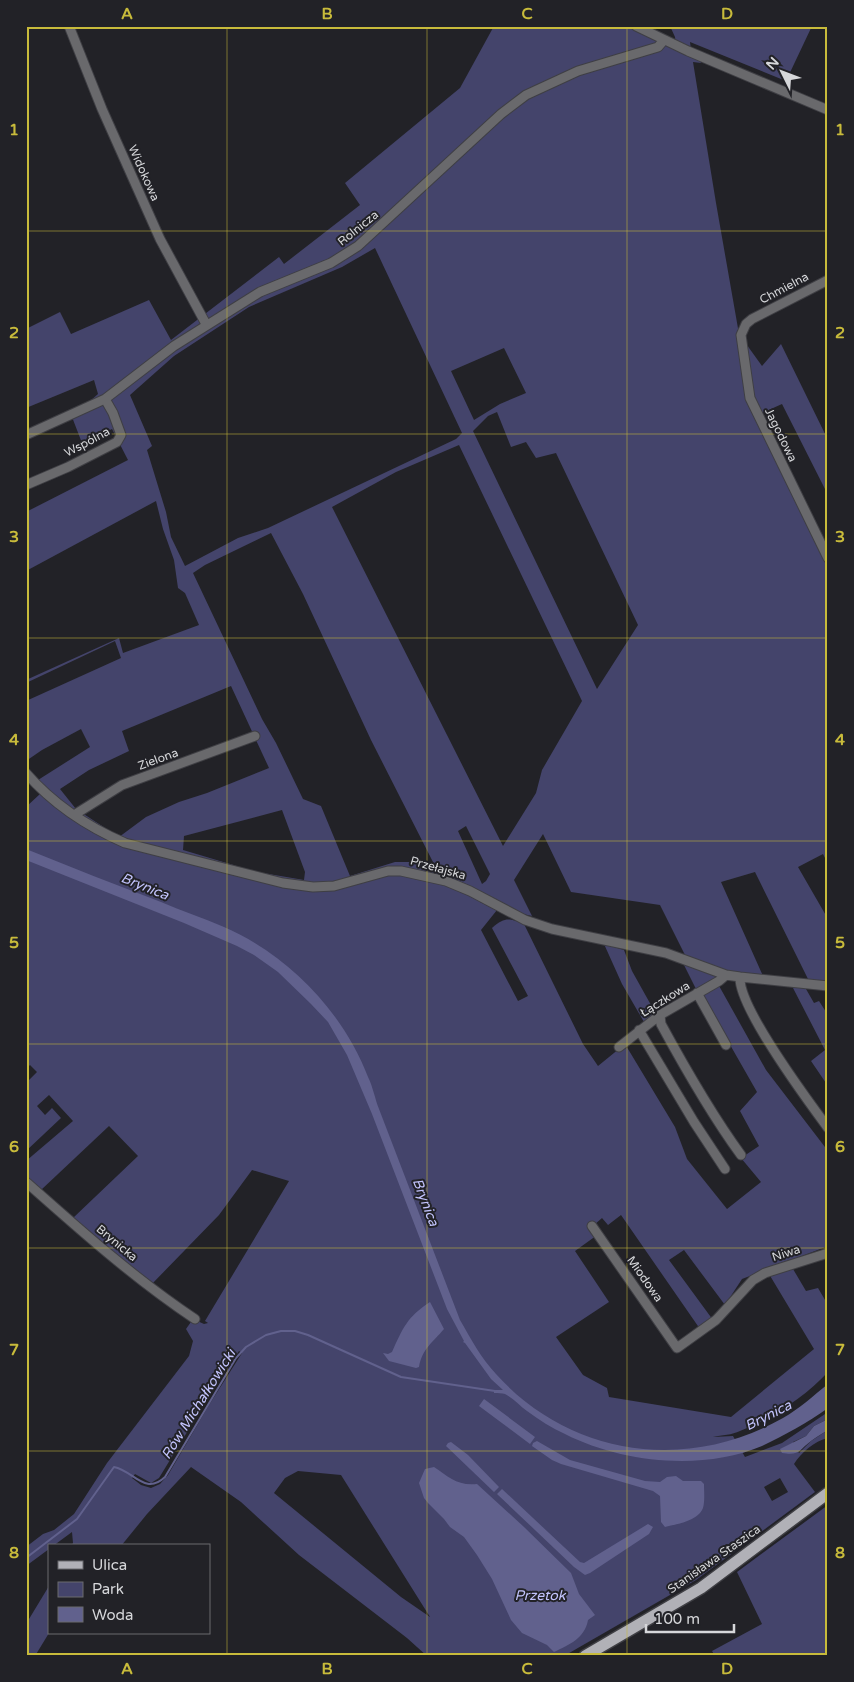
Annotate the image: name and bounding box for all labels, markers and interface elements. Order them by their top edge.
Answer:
text: A [121,4,133,24]
text: B [321,4,333,24]
text: C [521,4,533,24]
text: D [721,4,733,24]
north arrow [756,48,806,98]
text: N [763,54,783,74]
text: 1 [9,120,19,140]
text: 1 [835,120,845,140]
street label: Widokowa [125,143,163,203]
street label: Rolnicza [335,207,381,249]
street label: Chmielna [757,269,811,307]
text: 2 [9,323,19,343]
text: 2 [835,323,845,343]
street label: Jagodowa [762,406,800,464]
street label: Wspólna [62,424,112,460]
text: 3 [9,527,19,547]
text: 3 [835,527,845,547]
text: 4 [9,730,19,750]
text: 4 [835,730,845,750]
street label: Zielona [136,745,180,773]
street label: Przełajska [409,853,467,883]
water label: Brynica [119,869,172,904]
text: 5 [9,933,19,953]
text: 5 [835,933,845,953]
street label: Łączkowa [638,978,692,1020]
text: 6 [9,1137,19,1157]
text: 6 [835,1137,845,1157]
water label: Brynica [409,1176,443,1230]
street label: Brynicka [94,1222,140,1264]
street label: Niwa [770,1242,802,1264]
street label: Miodowa [624,1253,666,1305]
text: 7 [9,1340,19,1360]
text: 7 [835,1340,845,1360]
water label: Rów Michałkowicki [158,1345,240,1462]
water label: Brynica [742,1396,795,1434]
street label: Stanisława Staszica [665,1522,763,1596]
text: 8 [9,1543,19,1563]
text: 8 [835,1543,845,1563]
legend [48,1544,210,1634]
text: Ulica [92,1556,127,1574]
text: Park [92,1580,124,1598]
water label: Przetok [515,1587,567,1604]
scale bar [646,1602,734,1634]
text: Woda [92,1606,134,1624]
text: 100 m [654,1610,700,1628]
text: A [121,1659,133,1679]
text: B [321,1659,333,1679]
text: C [521,1659,533,1679]
text: D [721,1659,733,1679]

